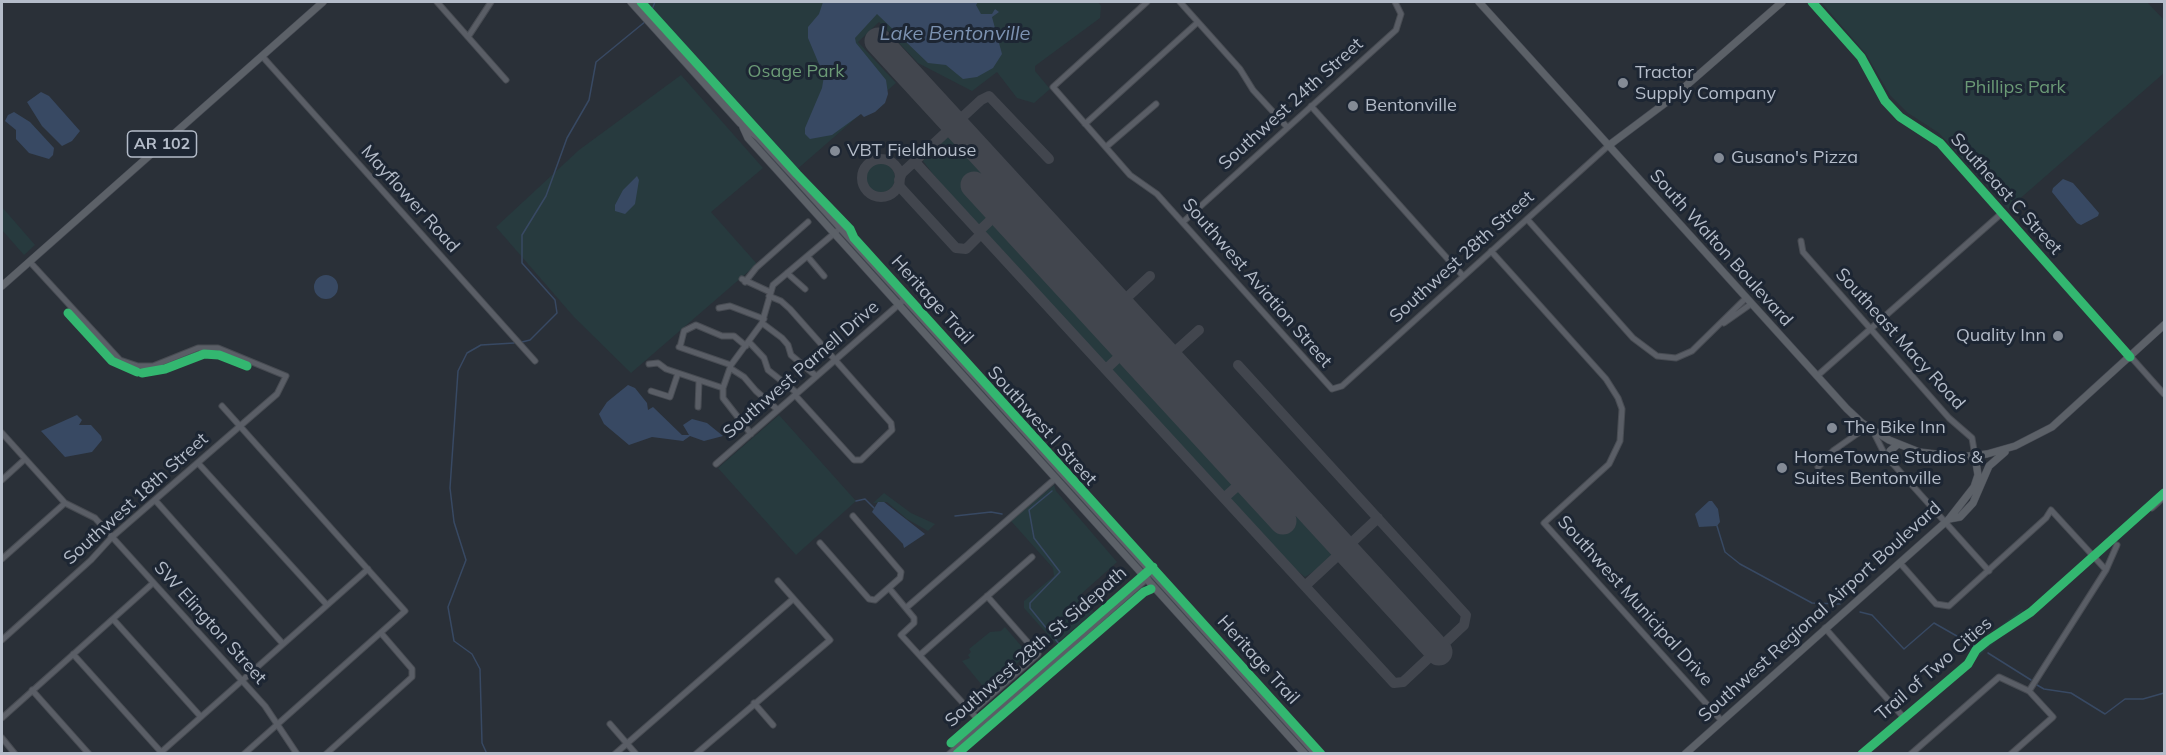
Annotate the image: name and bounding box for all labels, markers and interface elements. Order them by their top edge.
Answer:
water label: Lake Bentonville [880,22,1030,46]
street label: Southwest 24th Street [1214,34,1368,174]
park label: Osage Park [748,61,844,83]
place label: Tractor Supply Company [1635,62,1776,104]
marker: Tractor Supply Company [1616,76,1630,90]
park label: Phillips Park [1964,77,2066,99]
place label: Bentonville [1365,95,1457,117]
marker: Bentonville [1346,99,1360,113]
street label: Southeast C Street [1946,129,2066,259]
road number: AR 102 [128,131,196,157]
place label: VBT Fieldhouse [847,140,976,162]
street label: Mayflower Road [356,141,464,257]
marker: VBT Fieldhouse [828,144,842,158]
place label: Gusano's Pizza [1731,147,1858,169]
marker: Gusano's Pizza [1712,151,1726,165]
street label: South Walton Boulevard [1645,165,1797,331]
street label: Southwest 28th Street [1385,187,1539,327]
street label: Southwest Aviation Street [1178,194,1336,372]
street label: Heritage Trail [886,251,978,349]
street label: Southeast Macy Road [1831,264,1969,414]
street label: Southwest Parnell Drive [719,296,883,444]
place label: Quality Inn [1956,325,2046,347]
marker: Quality Inn [2051,329,2065,343]
street label: Southwest I Street [983,362,1101,490]
place label: The Bike Inn [1844,417,1946,439]
marker: The Bike Inn [1825,421,1839,435]
street label: Southwest 18th Street [59,429,213,569]
place label: HomeTowne Studios & Suites Bentonville [1794,447,1983,490]
marker: HomeTowne Studios & Suites Bentonville [1775,461,1789,475]
street label: Southwest Regional Airport Boulevard [1694,497,1946,727]
street label: Southwest Municipal Drive [1553,511,1717,691]
street label: SW Elington Street [149,557,271,689]
street label: Southwest 28th St Sidepath [941,562,1131,732]
street label: Heritage Trail [1212,611,1304,709]
street label: Trail of Two Cities [1871,613,1997,725]

